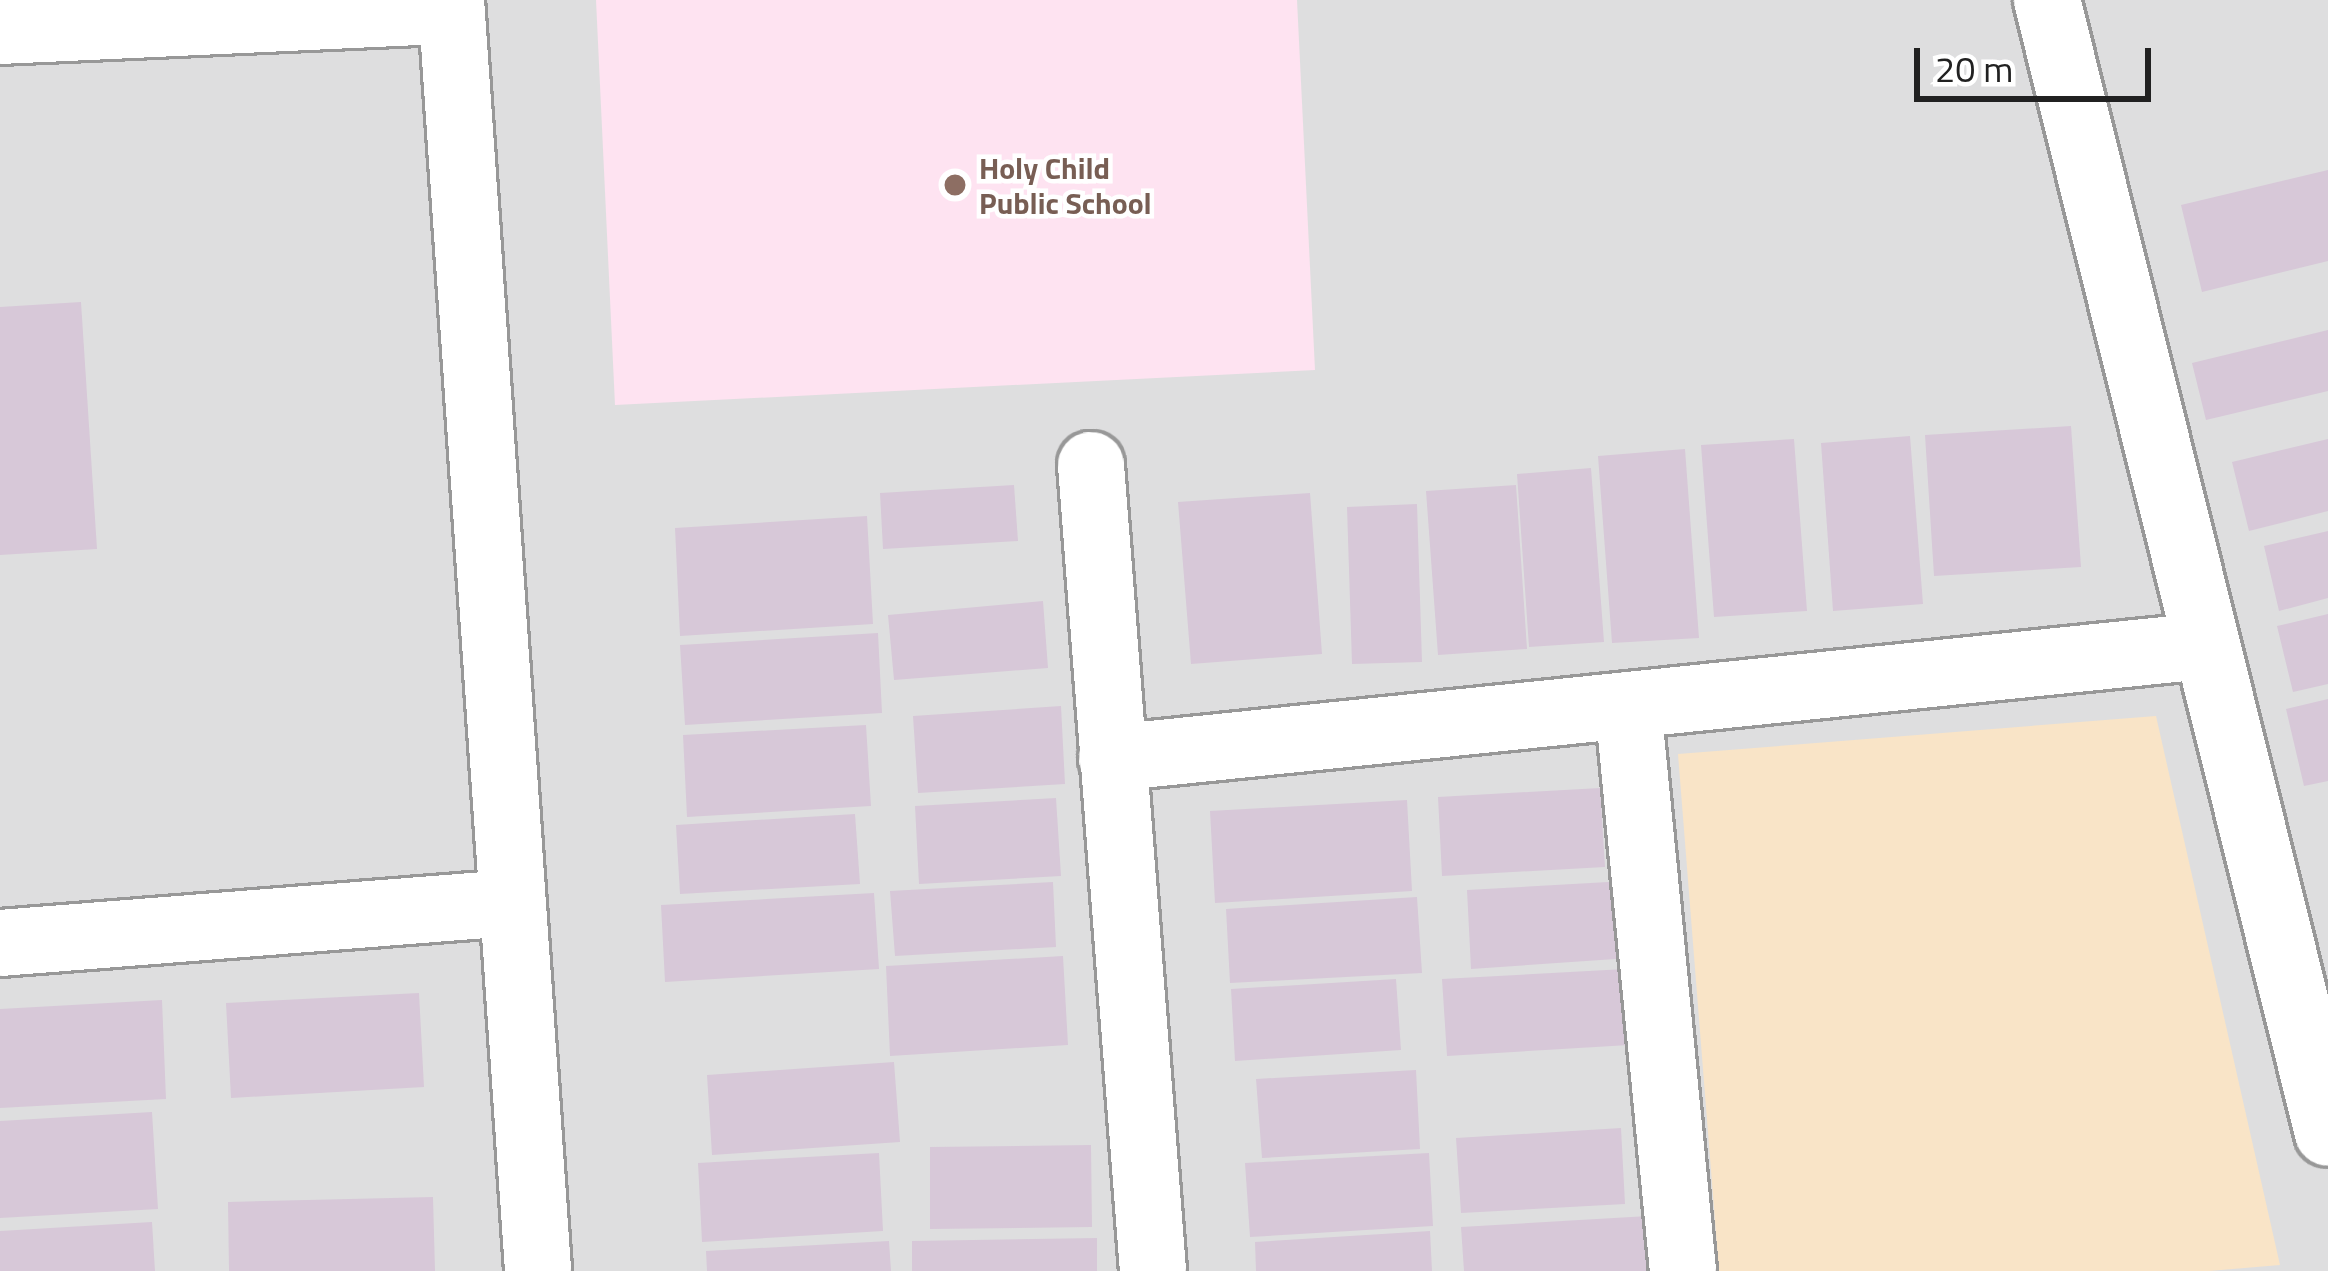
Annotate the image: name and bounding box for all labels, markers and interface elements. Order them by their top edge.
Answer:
scale bar [1920,24,2157,98]
text: 20 m [1935,41,2013,96]
place label: Holy Child Public School [979,150,1152,220]
marker: Holy Child Public School [942,172,968,198]

